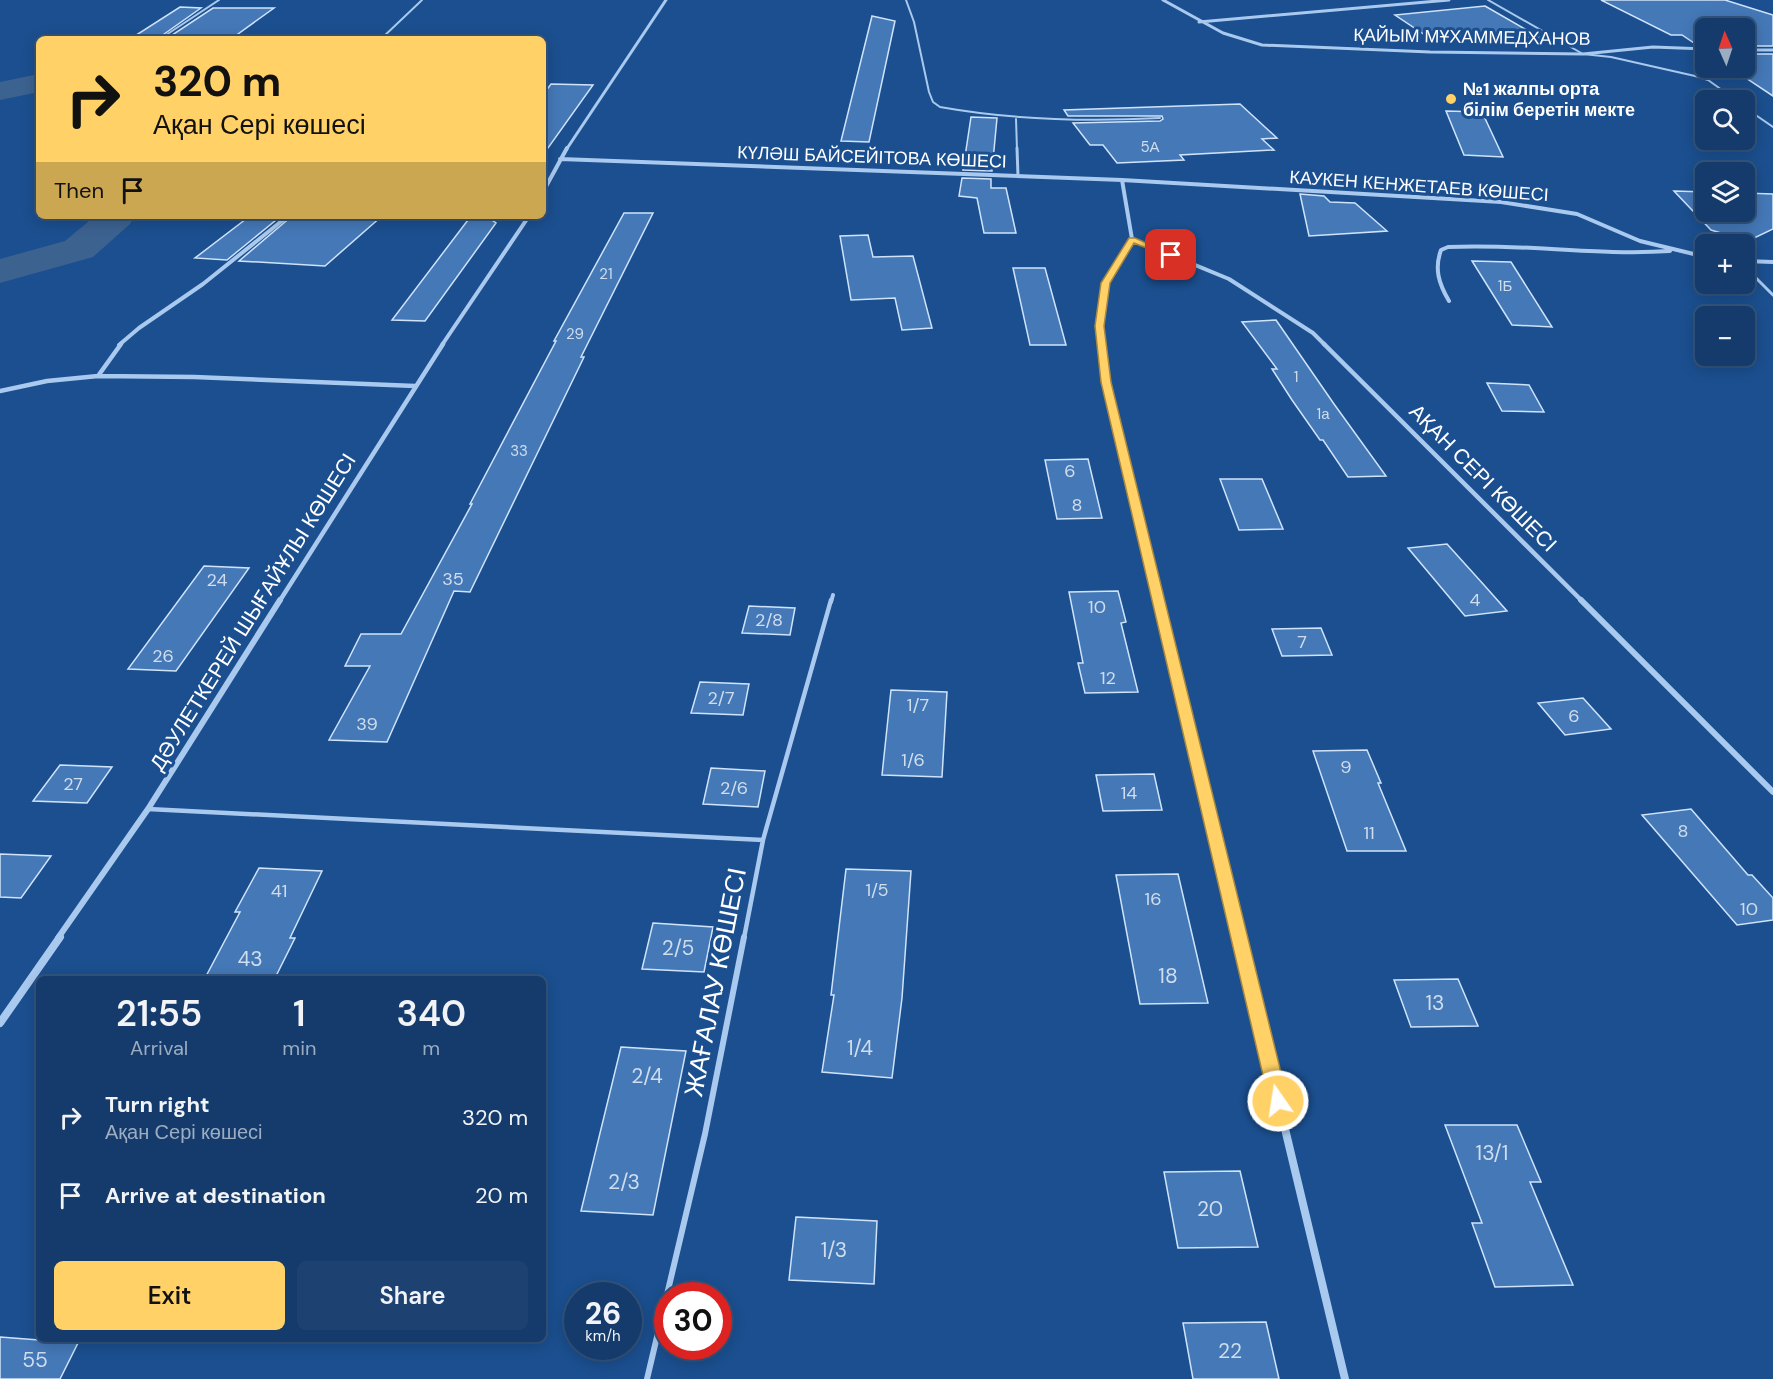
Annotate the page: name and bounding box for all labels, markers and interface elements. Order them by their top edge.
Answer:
north arrow [1695,18,1755,78]
map controls [1695,18,1755,366]
street label: ҚАЙЫМ МҰХАММЕДХАНОВ [1353,23,1591,51]
text: 320 m [153,54,281,109]
icon: right [54,60,132,138]
place label: №1 жалпы орта білім беретін мекте [1463,77,1635,122]
button: search [1695,90,1755,150]
marker: №1 жалпы орта білім беретін мекте [1444,92,1458,106]
text: Ақан Сері көшесі [153,107,366,142]
house number: 5А [1140,137,1160,157]
street label: КҮЛӘШ БАЙСЕЙІТОВА КӨШЕСІ [737,140,1007,174]
button: layers [1695,162,1755,222]
street label: КАУКЕН КЕНЖЕТАЕВ КӨШЕСІ [1289,165,1549,207]
icon: arrive [116,174,149,207]
text: Then [54,176,104,205]
pin [1145,229,1196,280]
button: + [1695,234,1755,294]
icon: arrive [1154,238,1187,271]
house number: 21 [599,264,613,284]
house number: 1Б [1498,276,1512,296]
button: − [1695,306,1755,366]
house number: 29 [566,324,584,344]
house number: 1 [1294,367,1298,387]
street label: АҚАН СЕРІ КӨШЕСІ [1403,398,1563,558]
house number: 1а [1316,404,1330,424]
house number: 33 [510,441,528,461]
street label: ДӘУЛЕТКЕРЕЙ ШЫҒАЙҰЛЫ КӨШЕСІ [143,448,363,776]
house number: 6 [1064,459,1076,483]
house number: 8 [1072,493,1082,517]
house number: 35 [442,567,464,591]
house number: 24 [207,568,228,592]
house number: 4 [1470,588,1481,612]
house number: 10 [1088,595,1106,619]
house number: 2/8 [755,608,783,632]
house number: 7 [1297,630,1307,654]
house number: 26 [152,644,174,668]
house number: 12 [1100,666,1116,690]
house number: 2/7 [707,686,735,710]
house number: 1/7 [907,693,929,717]
house number: 6 [1568,704,1580,728]
house number: 39 [356,712,378,736]
house number: 1/6 [901,748,925,772]
house number: 9 [1340,755,1352,779]
house number: 27 [63,772,83,796]
house number: 2/6 [720,776,748,800]
house number: 14 [1121,781,1137,805]
house number: 8 [1678,819,1688,843]
house number: 11 [1363,821,1375,845]
street label: ЖАҒАЛАУ КӨШЕСІ [676,865,754,1099]
house number: 1/5 [865,878,889,902]
house number: 41 [271,879,287,903]
house number: 16 [1145,887,1161,911]
house number: 10 [1740,897,1758,921]
house number: 2/5 [662,934,694,962]
house number: 43 [237,945,263,973]
house number: 18 [1158,962,1178,990]
house number: 13 [1426,989,1444,1017]
text: 21:55 [116,990,202,1037]
text: 1 [293,990,306,1037]
text: 340 [396,990,466,1037]
house number: 1/4 [847,1034,873,1062]
text: Arrival [130,1035,188,1061]
text: min [282,1035,316,1061]
text: m [422,1035,440,1061]
house number: 2/4 [631,1062,663,1090]
position arrow [1246,1069,1310,1133]
text: Turn right [105,1090,210,1119]
icon: right [54,1101,87,1134]
text: 320 m [462,1103,528,1132]
text: Ақан Сері көшесі [105,1119,263,1145]
house number: 13/1 [1476,1139,1508,1167]
house number: 2/3 [608,1168,640,1196]
icon: arrive [54,1179,87,1212]
text: Arrive at destination [105,1181,326,1210]
text: 20 m [475,1181,528,1210]
house number: 20 [1197,1195,1223,1223]
house number: 1/3 [821,1236,847,1264]
button: Exit [54,1261,285,1330]
button: Share [297,1261,528,1330]
speed limit sign: 30 [654,1282,732,1360]
text: 26 [585,1294,621,1333]
text: km/h [585,1326,621,1346]
house number: 22 [1218,1337,1242,1365]
house number: 55 [22,1346,48,1374]

